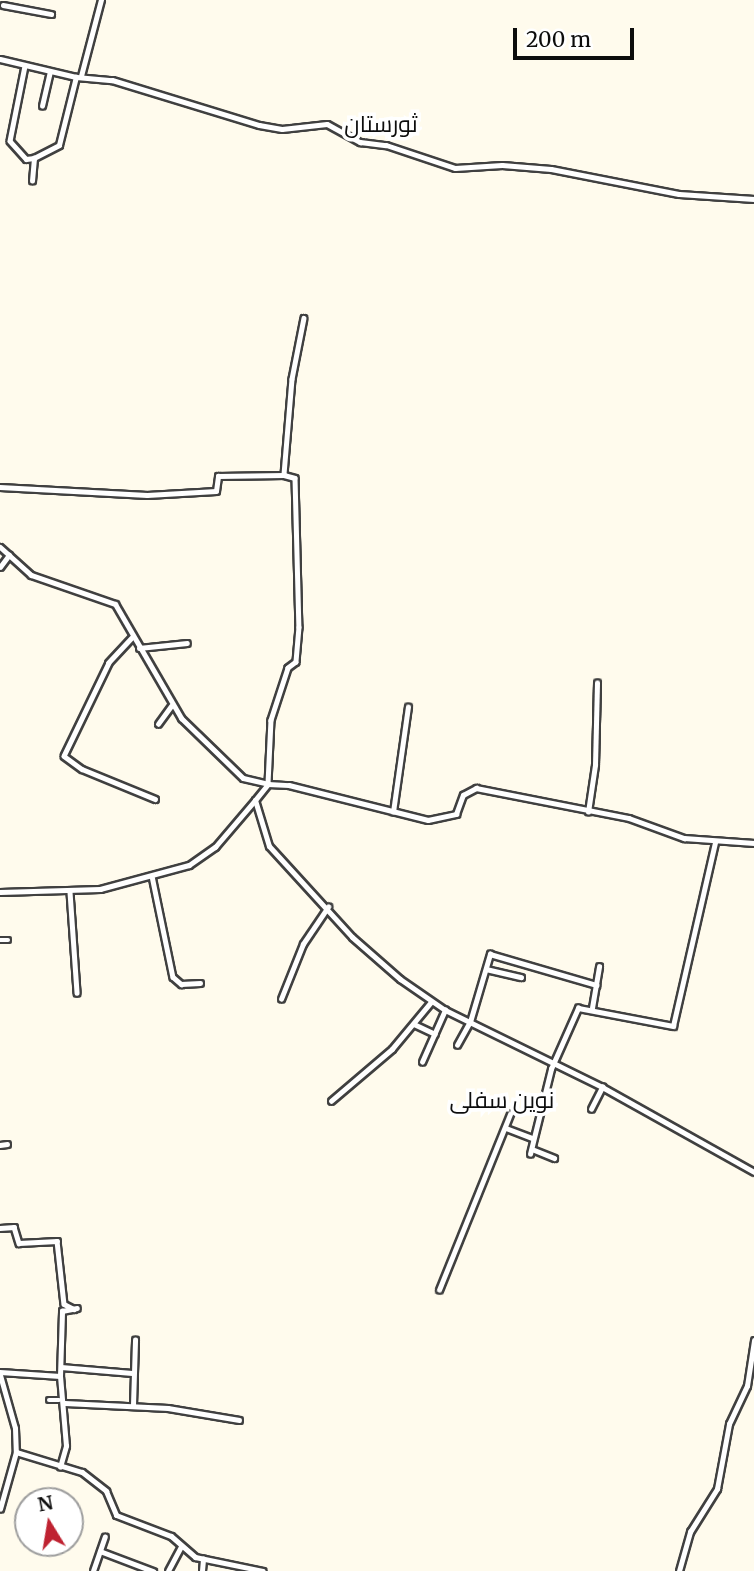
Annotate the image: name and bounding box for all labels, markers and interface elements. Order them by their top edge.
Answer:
scale bar [516,14,637,58]
text: 200 m [526,26,591,53]
district label: ثورستان [344,110,418,138]
district label: نوین سفلى [449,1086,555,1114]
north arrow [14,1487,84,1557]
text: N [36,1490,55,1517]

